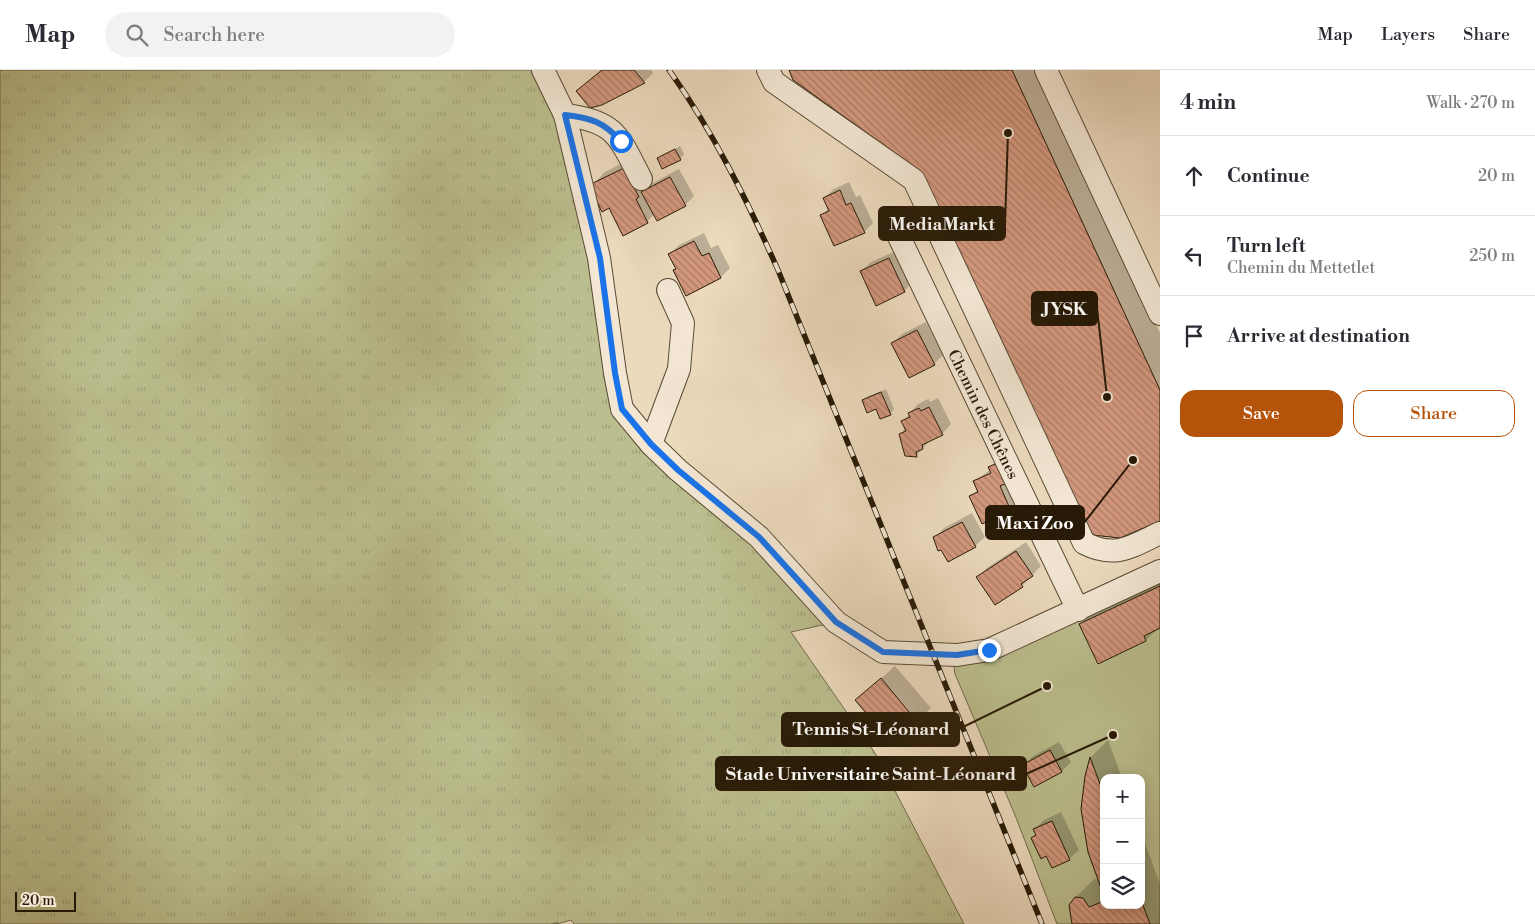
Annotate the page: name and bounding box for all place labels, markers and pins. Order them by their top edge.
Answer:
callout: MediaMarkt [879,207,1005,240]
callout: JYSK [1032,292,1097,325]
callout: Maxi Zoo [986,506,1084,539]
callout: Tennis St-Léonard [782,713,959,746]
callout: Stade Universitaire Saint-Léonard [716,757,1026,790]

